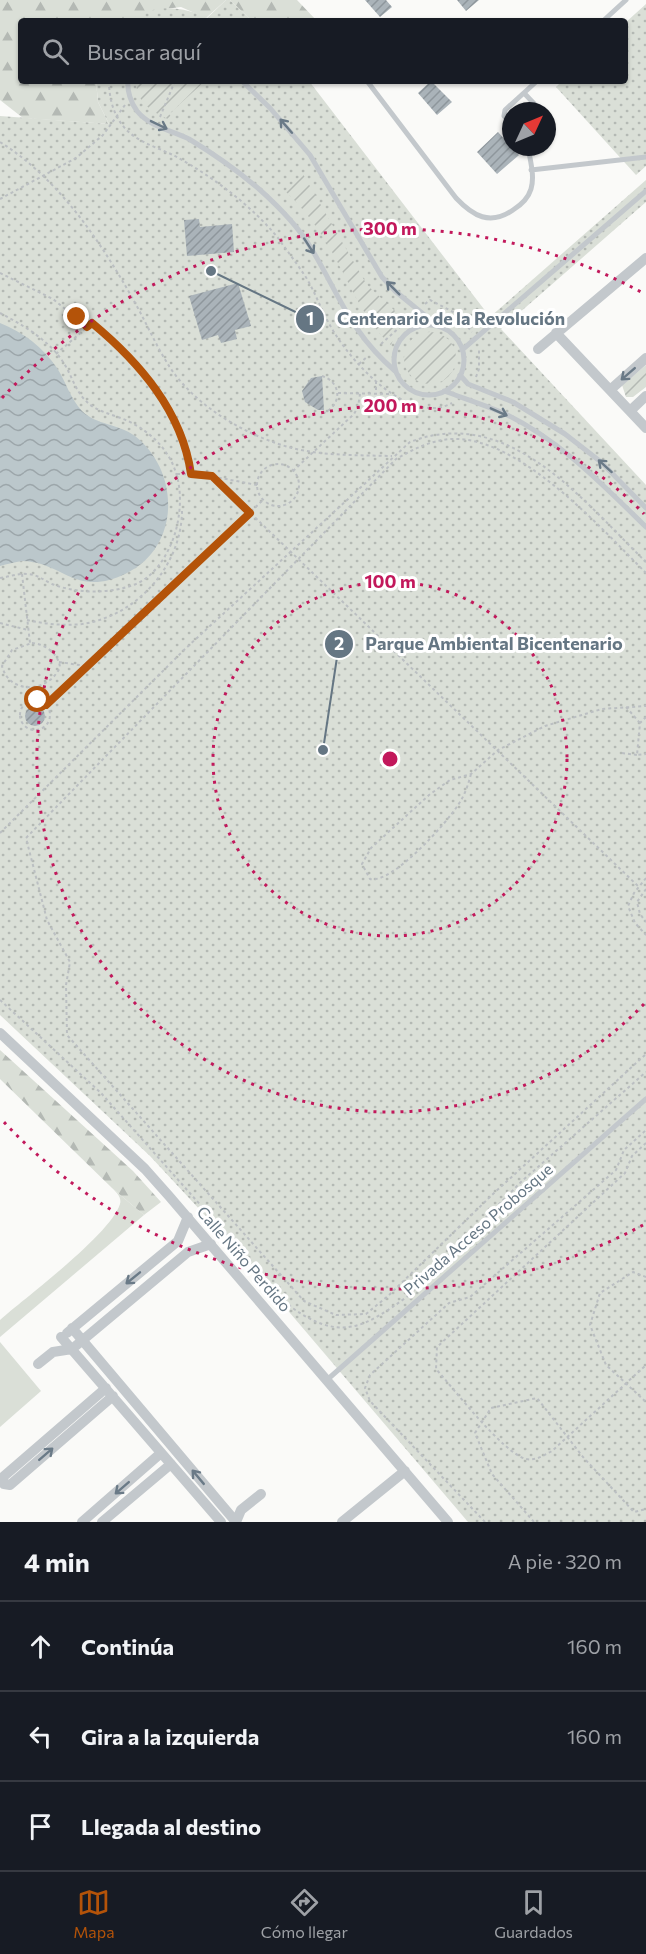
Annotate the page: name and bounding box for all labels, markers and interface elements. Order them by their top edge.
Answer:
search box [18,18,628,84]
icon: search [39,35,72,68]
text: Buscar aquí [87,38,201,65]
north arrow [502,102,556,156]
one-way arrow [279,119,293,134]
one-way arrow [150,120,168,132]
text: 300 m [363,217,417,239]
one-way arrow [303,237,315,254]
one-way arrow [386,281,400,296]
callout: Centenario de la Revolución [295,301,578,337]
route end [63,303,89,329]
text: 1 [306,307,314,329]
text: Centenario de la Revolución [337,307,565,329]
one-way arrow [621,367,636,381]
text: 200 m [363,394,417,416]
one-way arrow [489,407,507,418]
one-way arrow [598,459,613,473]
text: 100 m [364,570,416,592]
callout: Parque Ambiental Bicentenario [324,626,635,662]
text: 2 [334,632,344,654]
text: Parque Ambiental Bicentenario [365,632,623,654]
route start [24,686,50,712]
centre of rings [380,749,400,769]
street label: Privada Acceso Probosque [399,1159,556,1298]
street label: Calle Niño Perdido [193,1202,295,1315]
one-way arrow [125,1271,141,1284]
one-way arrow [38,1447,53,1461]
one-way arrow [192,1469,205,1485]
one-way arrow [114,1480,130,1494]
text: 4 min [24,1546,90,1577]
text: A pie · 320 m [508,1549,622,1573]
icon: ahead [24,1630,57,1663]
text: Continúa [81,1633,174,1660]
text: 160 m [567,1634,622,1658]
icon: left [24,1720,57,1753]
text: Gira a la izquierda [81,1723,259,1750]
text: 160 m [567,1724,622,1748]
icon: arrive [24,1810,57,1843]
text: Llegada al destino [81,1813,261,1840]
tab: Mapa [73,1886,115,1941]
tab: Cómo llegar [261,1886,348,1941]
tab: Guardados [494,1886,573,1941]

